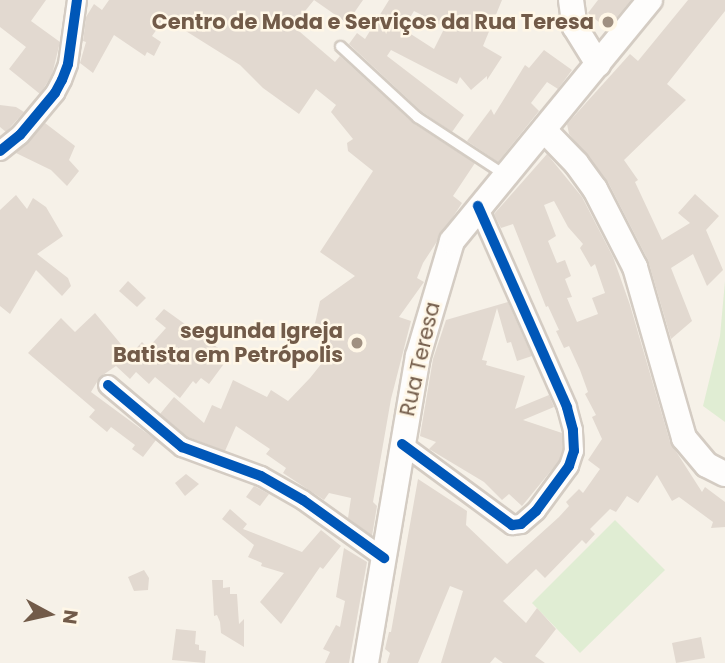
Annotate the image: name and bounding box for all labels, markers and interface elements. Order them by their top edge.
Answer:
place label: Centro de Moda e Serviços da Rua Teresa [152,9,594,35]
marker: Centro de Moda e Serviços da Rua Teresa [600,14,616,30]
street label: Rua Teresa [395,299,445,419]
place label: segunda Igreja Batista em Petrópolis [113,318,343,368]
marker: segunda Igreja Batista em Petrópolis [349,335,365,351]
north arrow [14,579,84,649]
text: N [56,608,85,626]

